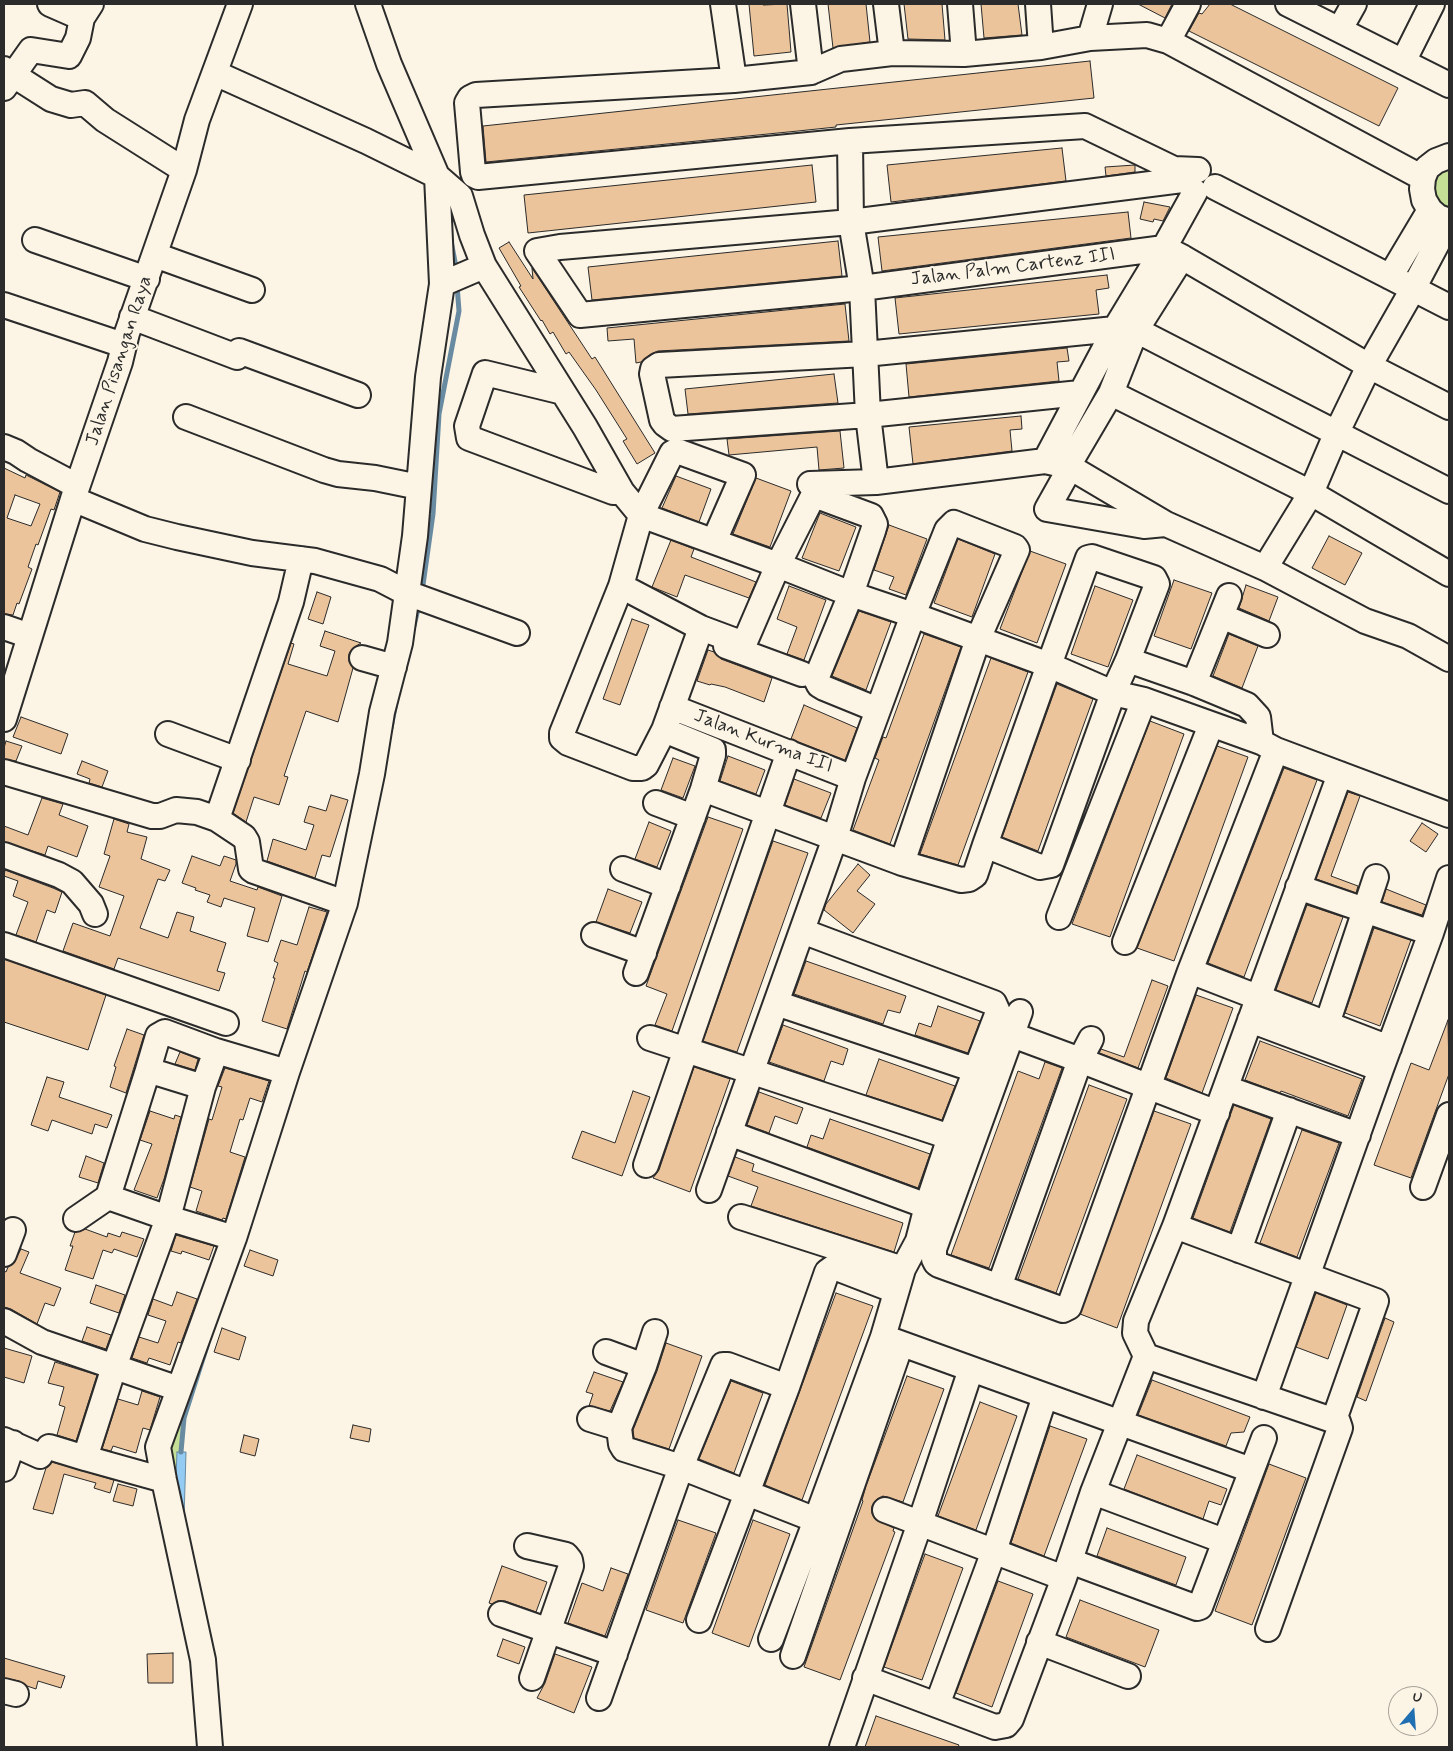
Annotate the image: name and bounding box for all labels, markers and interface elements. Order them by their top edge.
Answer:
street label: Jalan Palm Cartenz III [909,244,1117,292]
street label: Jalan Pisangan Raya [82,273,158,449]
street label: Jalan Kurma III [690,705,836,779]
north arrow [1388,1686,1438,1736]
text: U [1410,1688,1424,1708]

